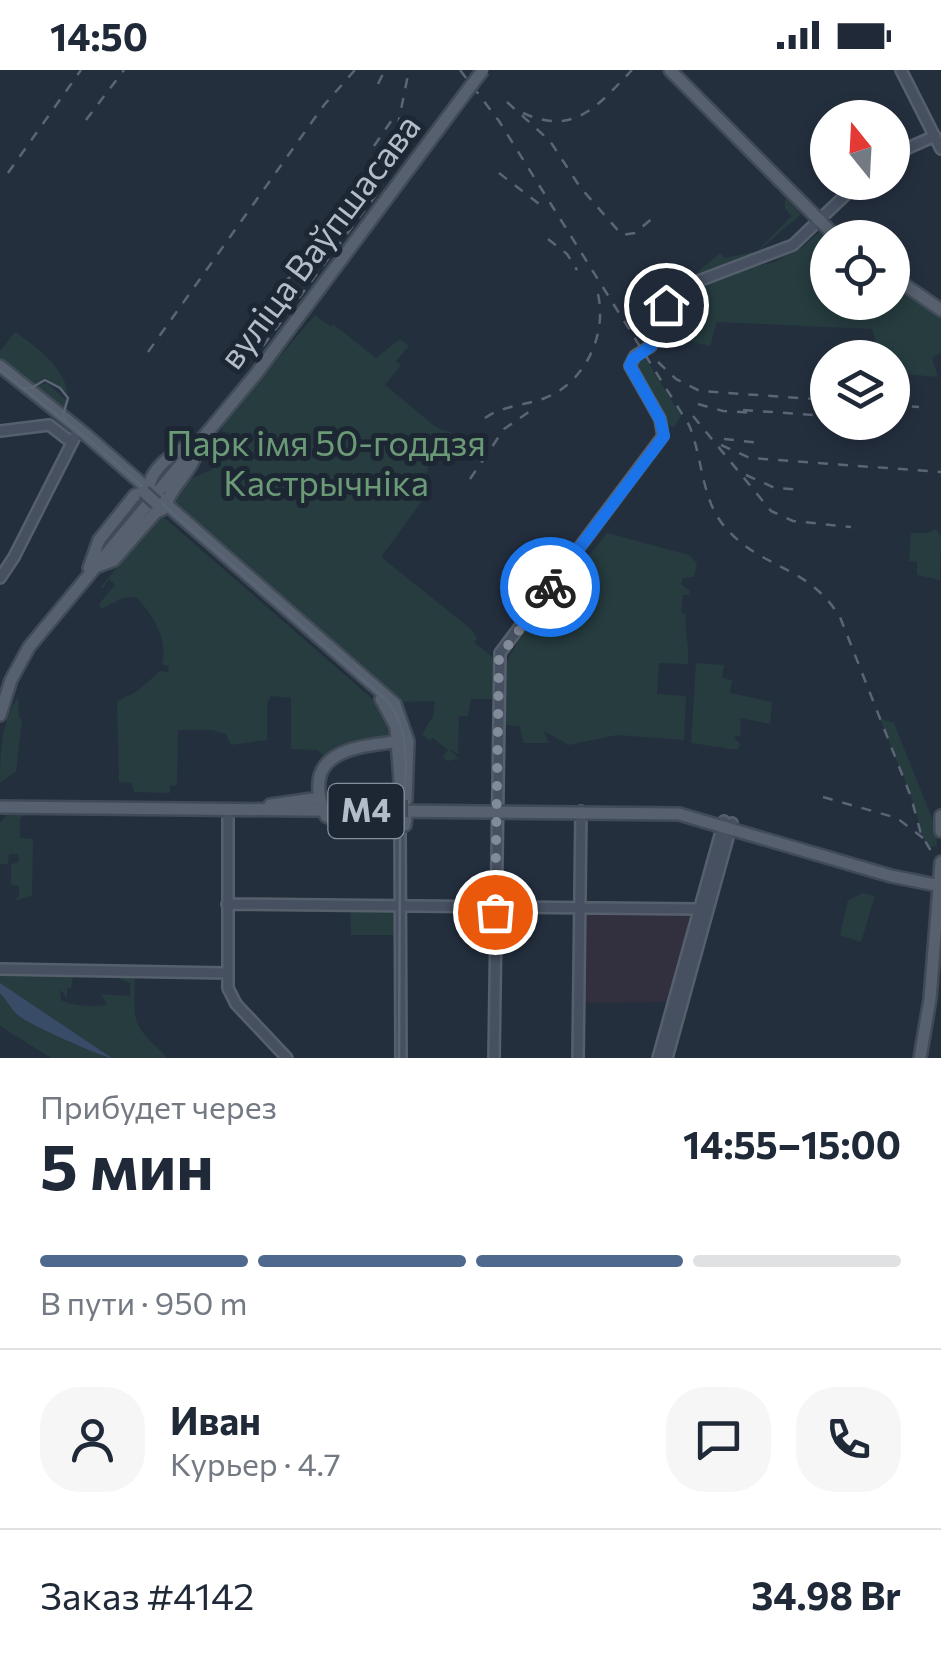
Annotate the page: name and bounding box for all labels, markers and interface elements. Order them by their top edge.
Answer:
text: 14:50 [50,12,148,59]
north arrow [810,100,910,200]
map controls [810,100,910,440]
street label: вуліца Ваўпшасава [208,105,428,376]
button: locate [810,220,910,320]
pin [624,263,709,348]
icon: home [639,278,694,333]
button: layers [810,340,910,440]
park label: Парк імя 50-годдзя Кастрычніка [166,420,486,503]
courier [500,537,600,637]
icon: bike [523,560,578,615]
road number: М4 [328,784,404,838]
pin [453,870,538,955]
icon: bag [468,885,523,940]
text: Прибудет через [40,1086,277,1126]
text: 14:55–15:00 [683,1120,901,1167]
text: 5 мин [40,1124,214,1203]
text: В пути · 950 m [40,1282,248,1322]
button: person [40,1387,145,1492]
button: chat [666,1387,771,1492]
button: phone [796,1387,901,1492]
text: Иван [170,1396,261,1443]
text: Курьер · 4.7 [170,1443,341,1483]
text: Заказ #4142 [40,1571,254,1618]
text: 34.98 Br [751,1571,901,1618]

